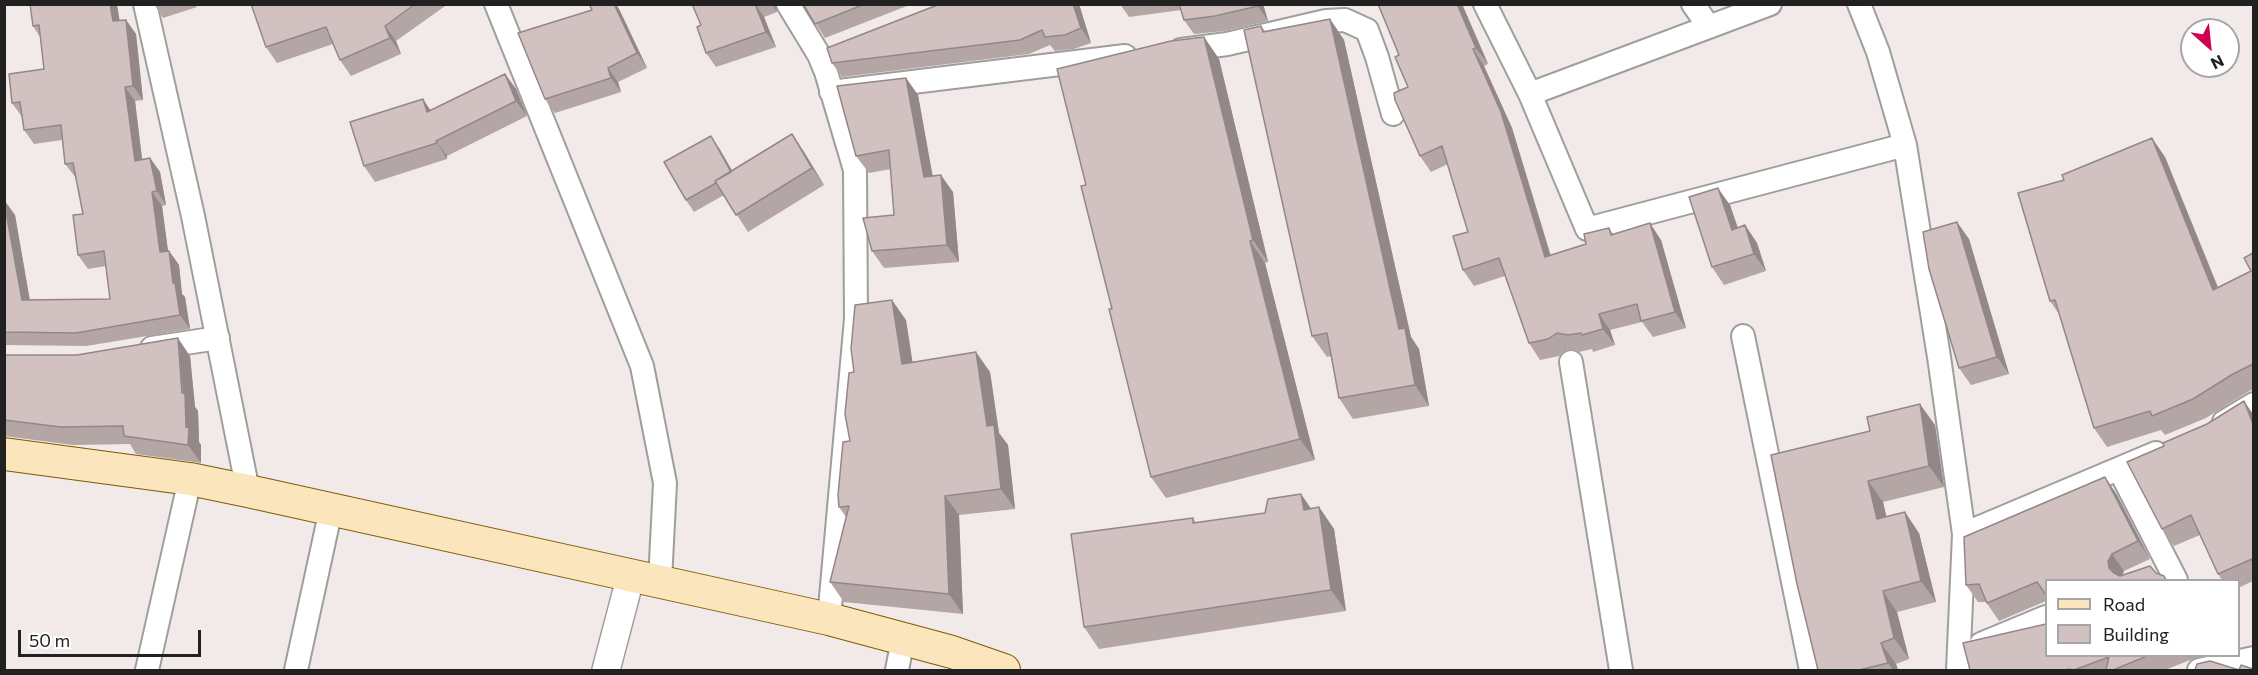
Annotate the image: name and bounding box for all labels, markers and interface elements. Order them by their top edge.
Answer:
north arrow [2180,18,2240,78]
text: N [2208,52,2227,74]
legend [2045,579,2240,657]
text: Road [2103,593,2145,615]
scale bar [21,618,204,656]
text: Building [2103,623,2169,645]
text: 50 m [29,629,70,651]

